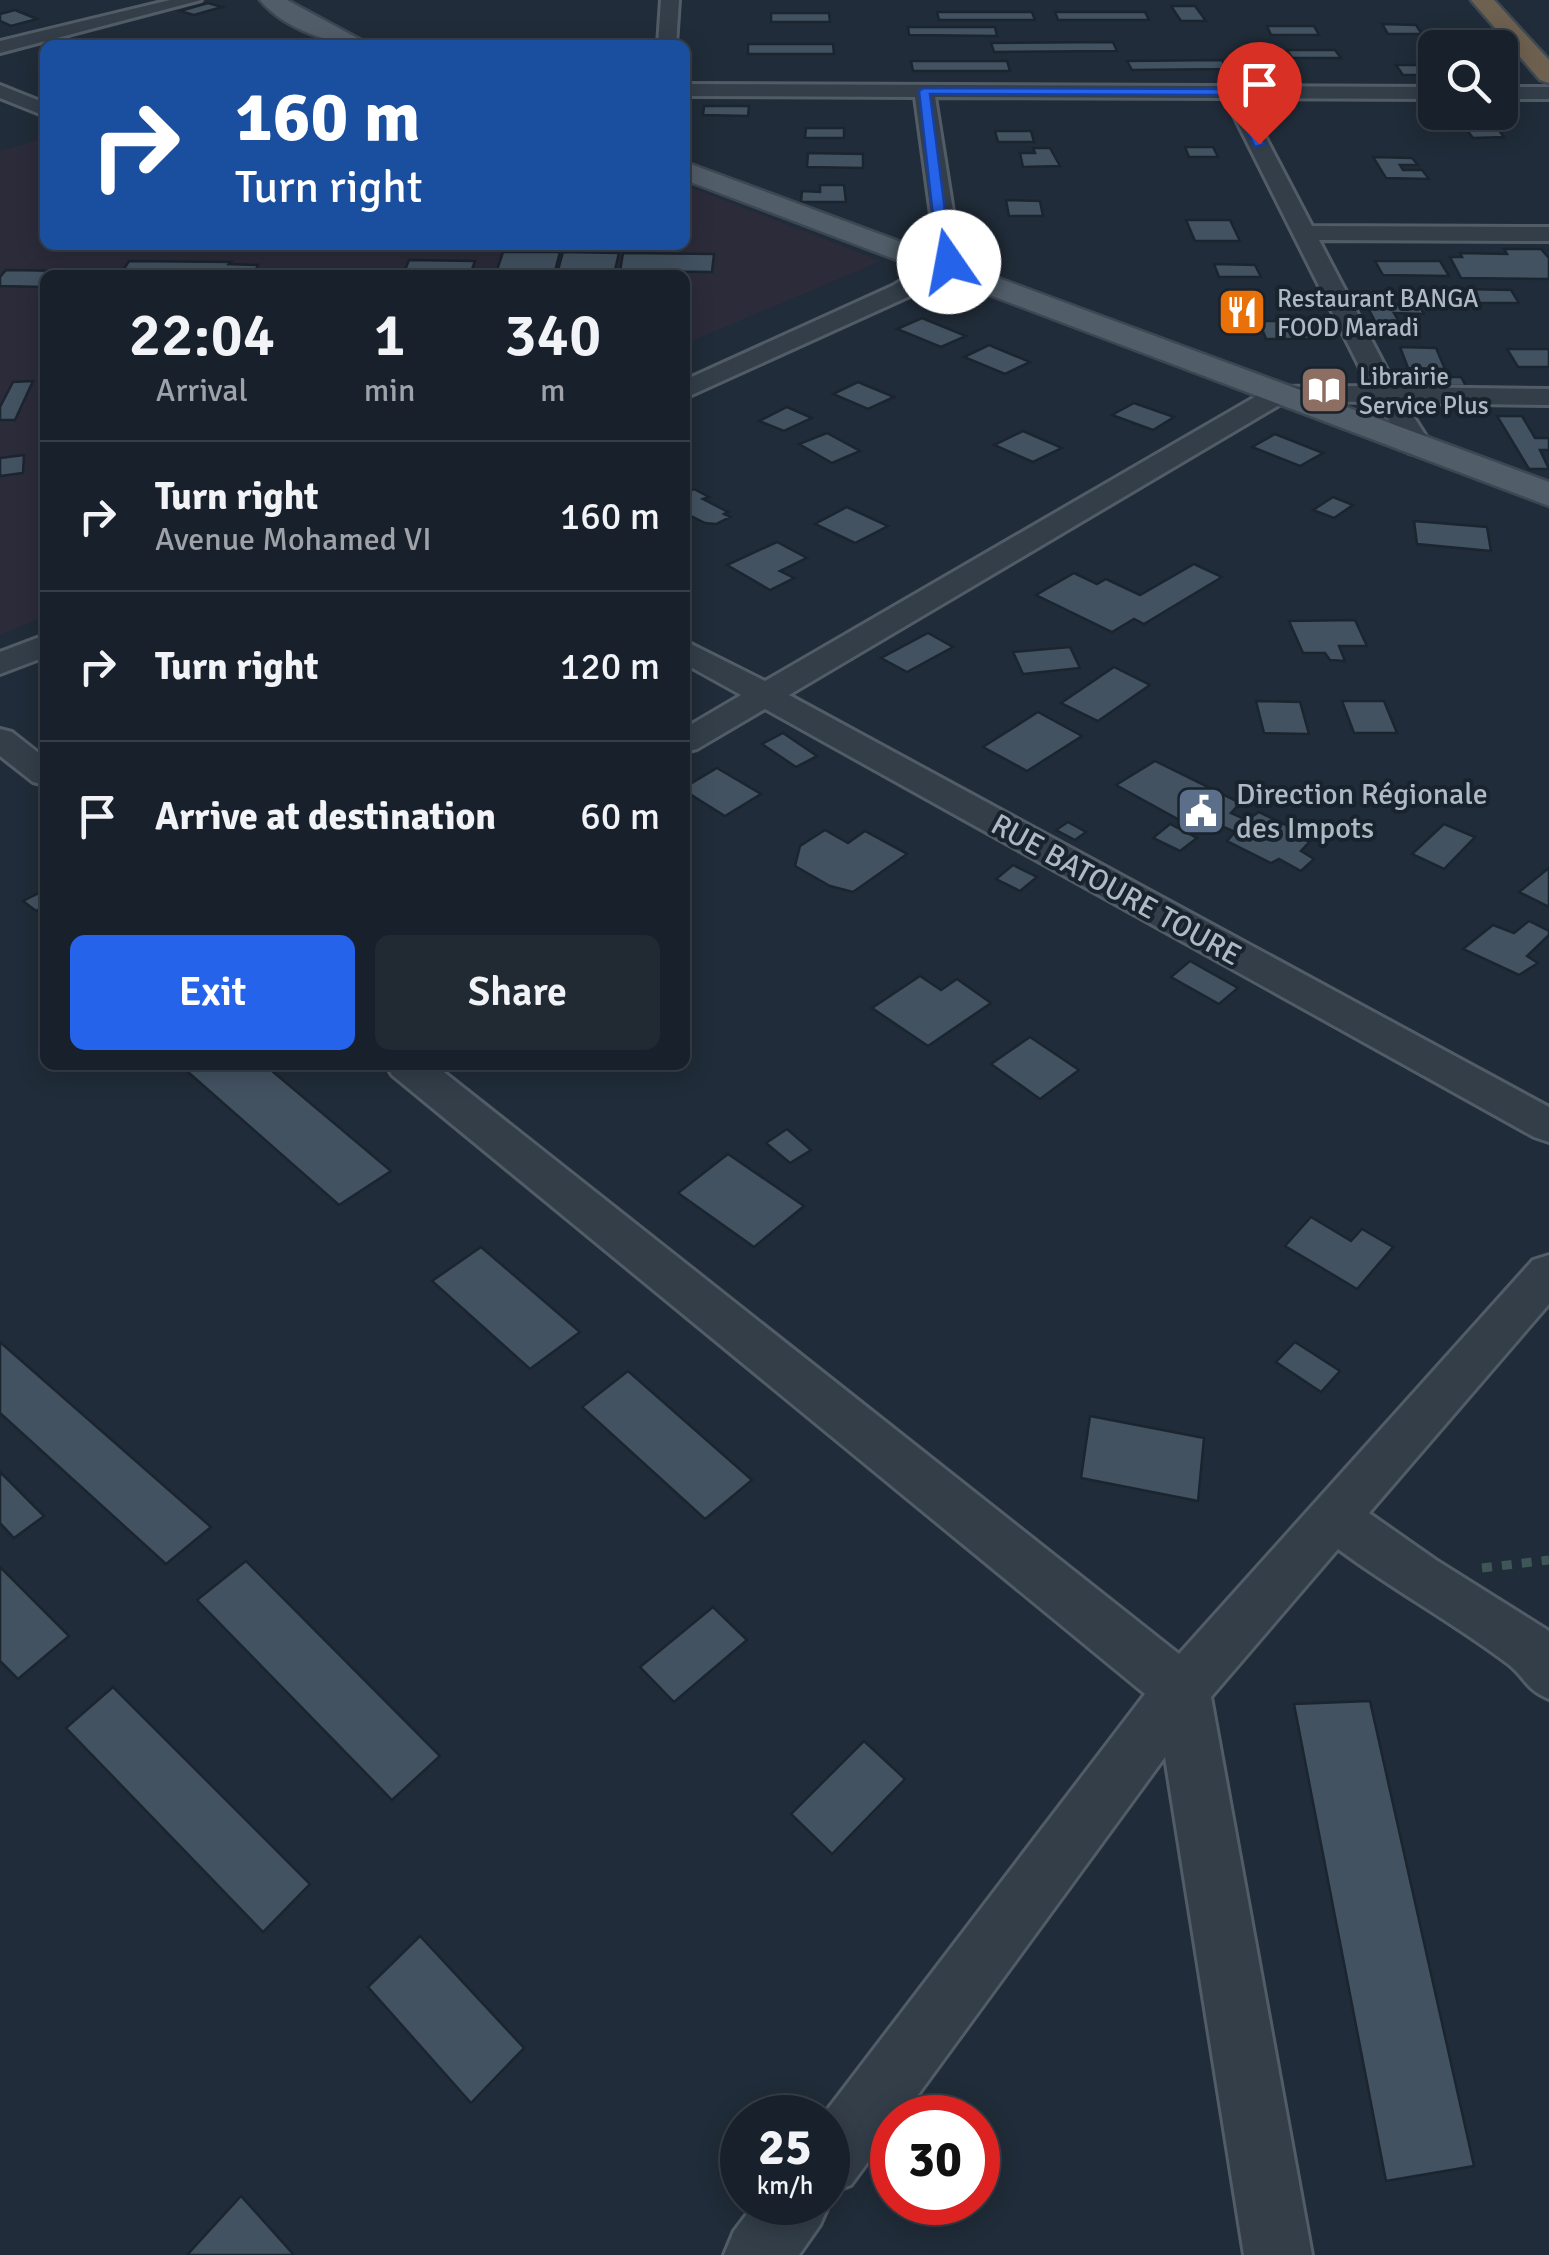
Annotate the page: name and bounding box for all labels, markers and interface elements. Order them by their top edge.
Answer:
map controls [1418,30,1518,130]
button: search [1418,30,1518,130]
pin [1217,42,1302,145]
icon: arrive [1232,57,1287,112]
text: 160 m [235,74,420,160]
icon: right [70,80,200,210]
text: Turn right [235,160,423,215]
position arrow [897,210,1001,314]
place label: Restaurant BANGA FOOD Maradi [1277,283,1479,343]
restaurant icon: Restaurant BANGA FOOD Maradi [1216,286,1268,338]
text: 22:04 [129,299,275,373]
text: 1 [373,299,406,373]
text: 340 [504,299,601,373]
place label: Librairie Service Plus [1359,361,1489,421]
library icon: Librairie Service Plus [1298,364,1350,416]
text: Arrival [156,371,248,410]
text: min [364,371,415,410]
text: m [540,371,566,410]
text: Turn right [155,473,319,520]
icon: right [70,489,125,544]
text: 160 m [560,493,660,540]
text: Avenue Mohamed VI [155,520,432,559]
icon: right [70,639,125,694]
text: Turn right [155,643,319,690]
text: 120 m [560,643,660,690]
place label: Direction Régionale des Impots [1236,776,1488,847]
public building icon: Direction Régionale des Impots [1175,785,1227,837]
icon: arrive [70,789,125,844]
text: Arrive at destination [155,793,496,840]
text: 60 m [580,793,660,840]
street label: RUE BATOURE TOURE [985,806,1247,974]
button: Exit [70,935,355,1050]
button: Share [375,935,660,1050]
speed limit sign: 30 [870,2095,1000,2225]
text: 25 [758,2117,812,2179]
text: km/h [757,2170,813,2201]

